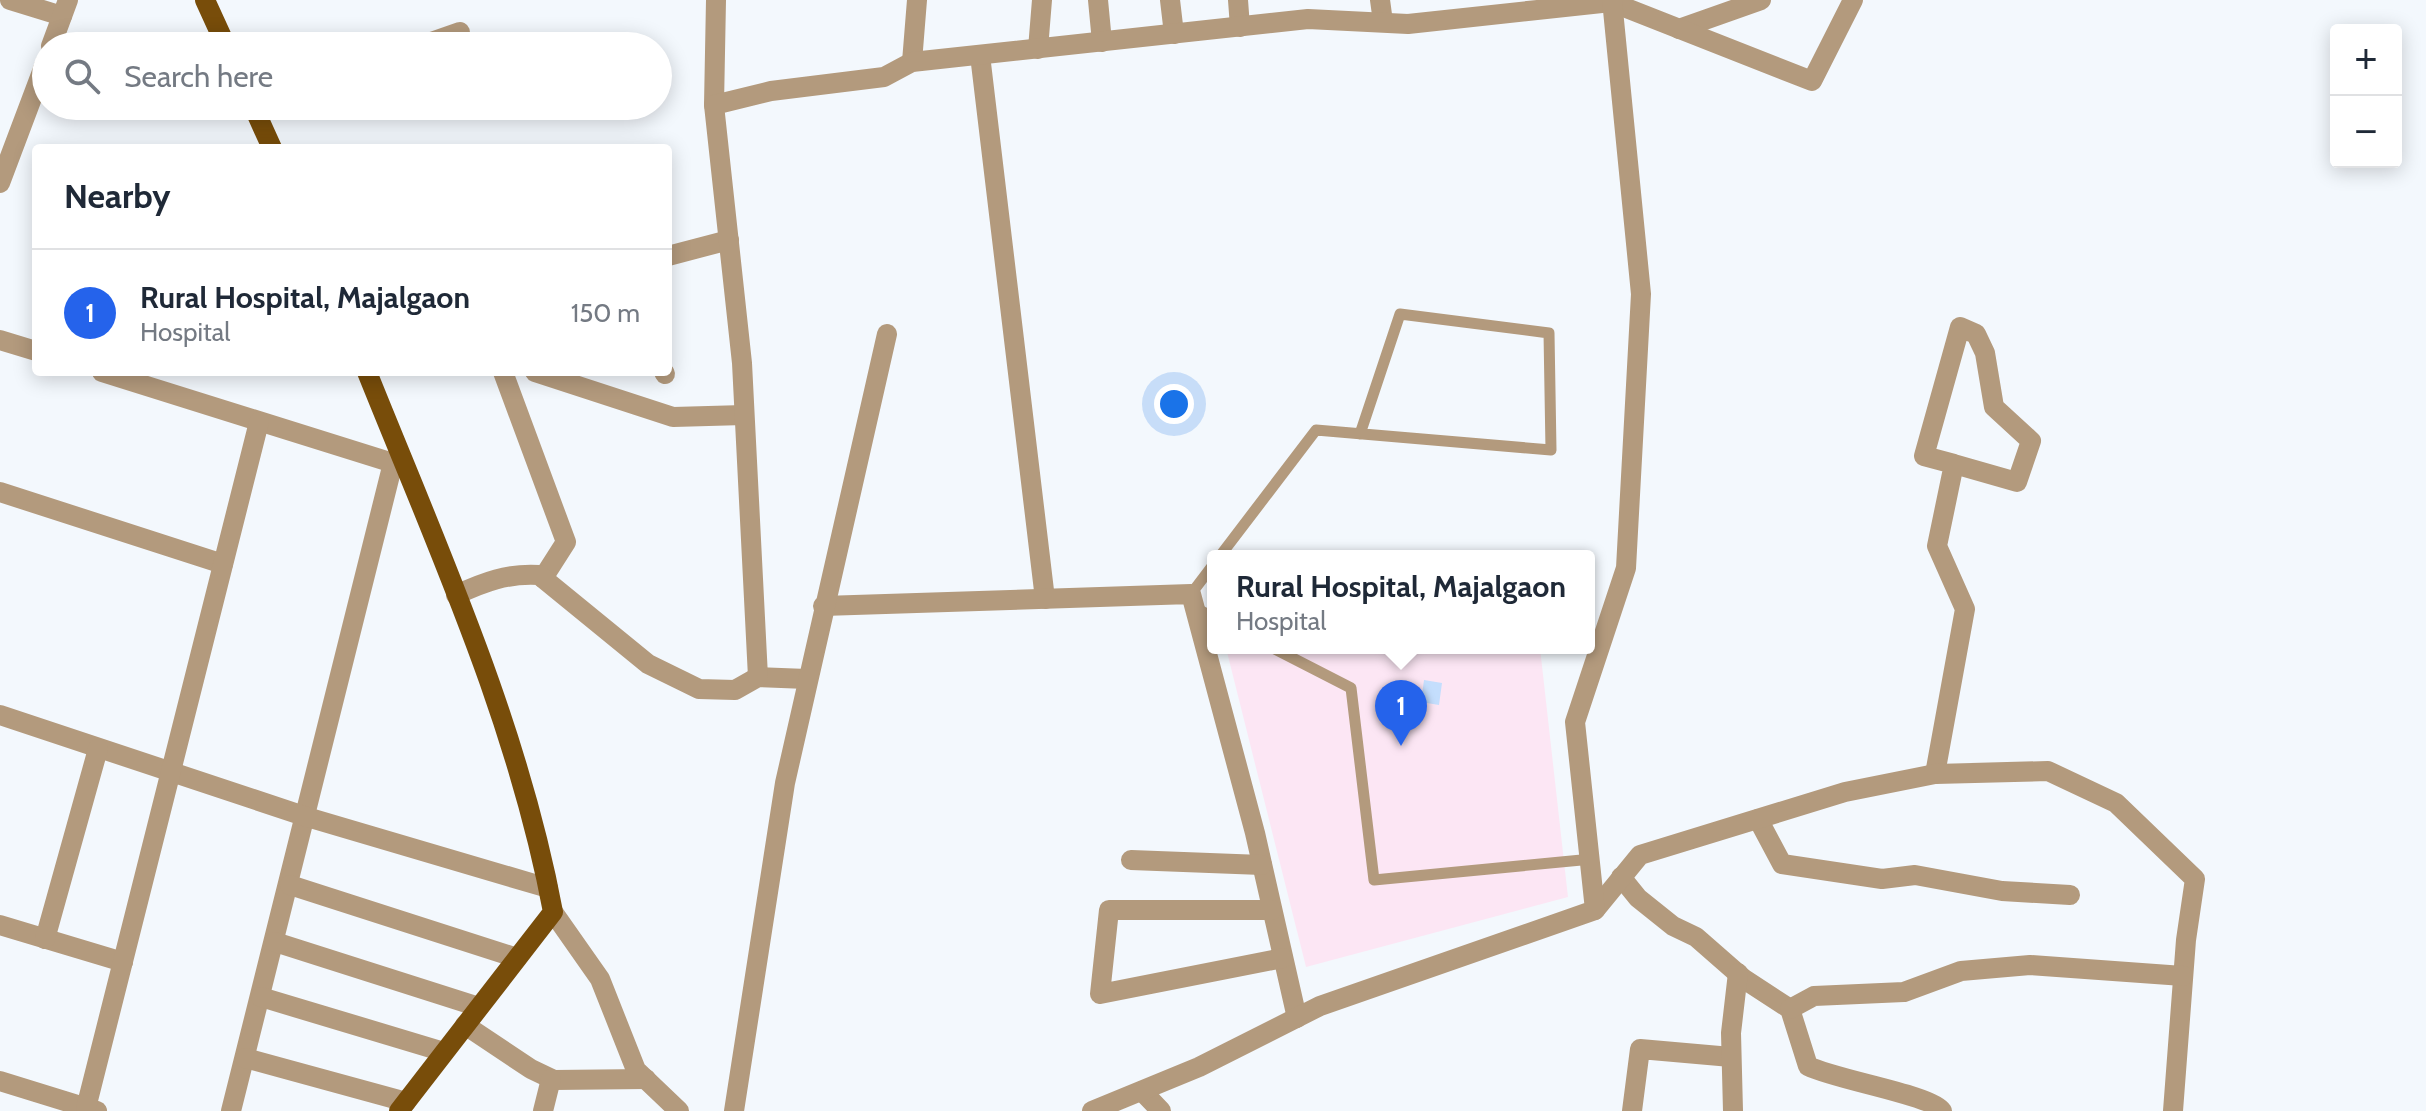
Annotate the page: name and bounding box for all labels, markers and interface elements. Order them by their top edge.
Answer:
map controls [2330,24,2402,168]
button: + [2330,24,2402,96]
search box [32,32,672,120]
icon: search [60,54,104,98]
text: Search here [124,58,273,95]
button: − [2330,96,2402,168]
text: Nearby [64,175,171,217]
text: Rural Hospital, Majalgaon [140,279,470,316]
text: 1 [85,297,95,329]
text: 150 m [571,297,640,329]
text: Hospital [140,316,230,348]
your location [1154,384,1194,424]
popup [1207,550,1595,654]
text: Rural Hospital, Majalgaon [1236,568,1566,605]
text: Hospital [1236,605,1326,637]
pin: 1 [1375,680,1427,746]

